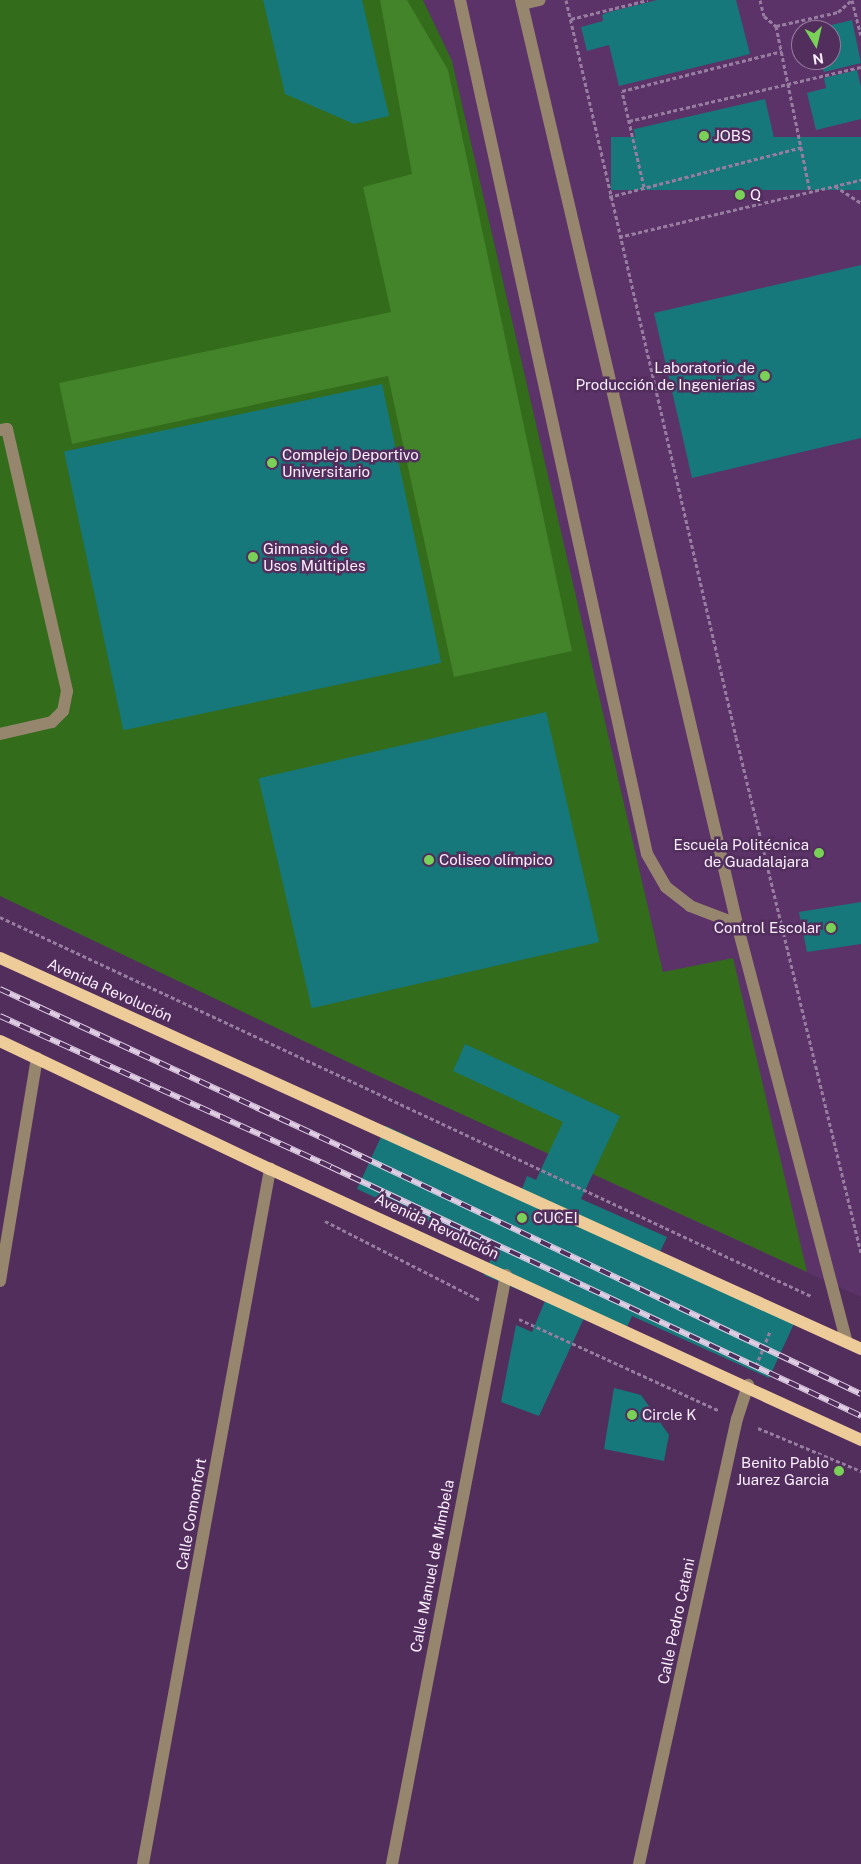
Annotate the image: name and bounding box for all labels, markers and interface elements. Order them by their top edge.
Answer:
north arrow [791,20,841,70]
text: N [812,50,825,68]
place label: JOBS [714,127,751,145]
marker: JOBS [698,130,710,142]
place label: Q [750,186,761,204]
marker: Q [734,189,746,201]
place label: Laboratorio de Producción de Ingenierías [575,358,755,393]
marker: Laboratorio de Producción de Ingenierías [759,370,771,382]
place label: Complejo Deportivo Universitario [282,445,419,480]
marker: Complejo Deportivo Universitario [266,457,278,469]
place label: Gimnasio de Usos Múltiples [263,539,366,574]
marker: Gimnasio de Usos Múltiples [247,551,259,563]
place label: Escuela Politécnica de Guadalajara [674,835,809,870]
marker: Escuela Politécnica de Guadalajara [813,847,825,859]
place label: Coliseo olímpico [439,851,553,869]
marker: Coliseo olímpico [423,854,435,866]
place label: Control Escolar [714,919,821,937]
marker: Control Escolar [825,922,837,934]
street label: Avenida Revolución [45,954,175,1026]
street label: Avenida Revolución [372,1189,502,1263]
place label: CUCEI [533,1209,578,1227]
marker: CUCEI [515,1211,529,1225]
place label: Circle K [642,1406,696,1424]
marker: Circle K [626,1409,638,1421]
place label: Benito Pablo Juarez Garcia [736,1453,829,1488]
street label: Calle Comonfort [172,1456,210,1572]
marker: Benito Pablo Juarez Garcia [833,1465,845,1477]
street label: Calle Manuel de Mimbela [406,1478,458,1654]
street label: Calle Pedro Catani [654,1556,698,1686]

